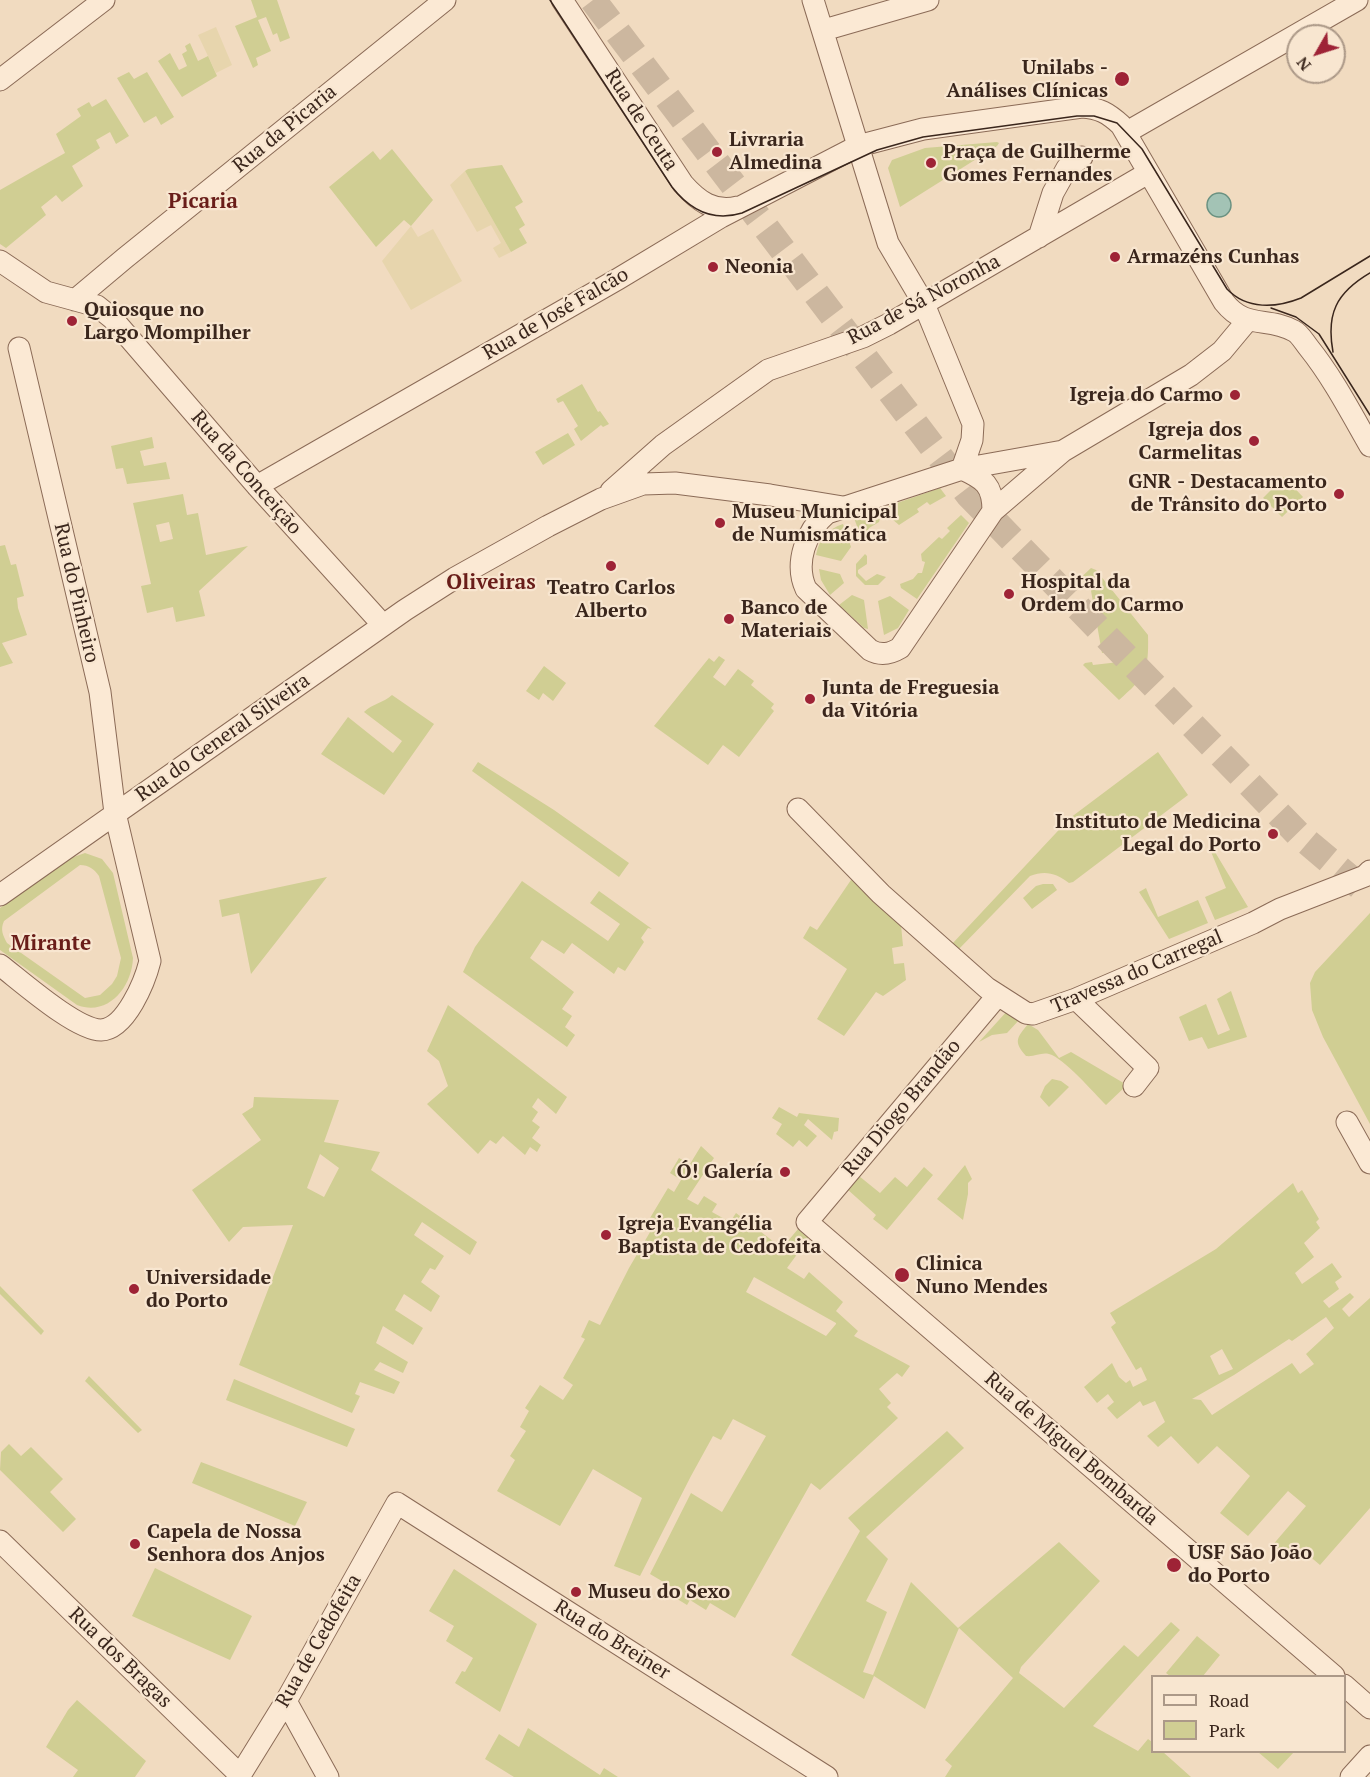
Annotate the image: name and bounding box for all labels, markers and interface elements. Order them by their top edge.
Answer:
north arrow [1286,24,1346,84]
text: N [1291,52,1316,76]
place label: Unilabs - Análises Clínicas [946,56,1108,103]
street label: Rua de Ceuta [599,65,683,175]
marker: Unilabs - Análises Clínicas [1113,70,1131,88]
street label: Rua da Picaria [228,80,342,178]
place label: Livraria Almedina [729,128,822,175]
place label: Praça de Guilherme Gomes Fernandes [943,140,1131,187]
marker: Livraria Almedina [710,145,724,159]
marker: Praça de Guilherme Gomes Fernandes [924,156,938,170]
district label: Picaria [168,189,238,215]
place label: Armazéns Cunhas [1127,245,1299,269]
street label: Rua de Sá Noronha [844,250,1004,350]
marker: Armazéns Cunhas [1108,250,1122,264]
place label: Neonia [725,255,793,279]
marker: Neonia [706,260,720,274]
street label: Rua de José Falcão [479,263,633,365]
place label: Quiosque no Largo Mompilher [84,298,251,345]
marker: Quiosque no Largo Mompilher [65,314,79,328]
place label: Igreja do Carmo [1070,383,1223,407]
marker: Igreja do Carmo [1228,388,1242,402]
street label: Rua da Conceição [186,406,306,540]
place label: Igreja dos Carmelitas [1139,418,1242,465]
marker: Igreja dos Carmelitas [1247,434,1261,448]
place label: GNR - Destacamento de Trânsito do Porto [1128,470,1327,517]
marker: GNR - Destacamento de Trânsito do Porto [1332,487,1346,501]
place label: Museu Municipal de Numismática [732,500,897,547]
marker: Museu Municipal de Numismática [713,516,727,530]
street label: Rua do Pinheiro [48,521,104,665]
marker: Teatro Carlos Alberto [604,559,618,573]
district label: Oliveiras [446,570,536,596]
place label: Hospital da Ordem do Carmo [1021,570,1184,617]
place label: Teatro Carlos Alberto [547,576,675,623]
marker: Hospital da Ordem do Carmo [1002,587,1016,601]
place label: Banco de Materiais [741,596,832,643]
marker: Banco de Materiais [722,612,736,626]
street label: Rua do General Silveira [131,669,315,807]
place label: Junta de Freguesia da Vitória [822,676,999,723]
marker: Junta de Freguesia da Vitória [803,692,817,706]
place label: Instituto de Medicina Legal do Porto [1055,810,1261,857]
marker: Instituto de Medicina Legal do Porto [1266,827,1280,841]
street label: Travessa do Carregal [1048,925,1226,1019]
district label: Mirante [11,931,91,957]
street label: Rua Diogo Brandão [838,1035,966,1181]
place label: Ó! Galería [677,1160,773,1184]
marker: Ó! Galería [778,1165,792,1179]
place label: Igreja Evangélia Baptista de Cedofeita [618,1212,821,1259]
marker: Igreja Evangélia Baptista de Cedofeita [599,1228,613,1242]
place label: Clinica Nuno Mendes [916,1252,1048,1299]
place label: Universidade do Porto [146,1266,271,1313]
marker: Clinica Nuno Mendes [893,1266,911,1284]
marker: Universidade do Porto [127,1282,141,1296]
street label: Rua de Miguel Bombarda [979,1367,1163,1531]
place label: Capela de Nossa Senhora dos Anjos [147,1520,325,1567]
marker: Capela de Nossa Senhora dos Anjos [128,1537,142,1551]
place label: USF São João do Porto [1188,1541,1312,1588]
marker: USF São João do Porto [1165,1556,1183,1574]
street label: Rua de Cedofeita [271,1570,367,1712]
place label: Museu do Sexo [588,1580,730,1604]
marker: Museu do Sexo [569,1585,583,1599]
street label: Rua do Breiner [550,1595,674,1685]
street label: Rua dos Bragas [63,1603,177,1713]
legend [1151,1675,1346,1753]
text: Road [1209,1688,1249,1712]
text: Park [1209,1718,1245,1742]

